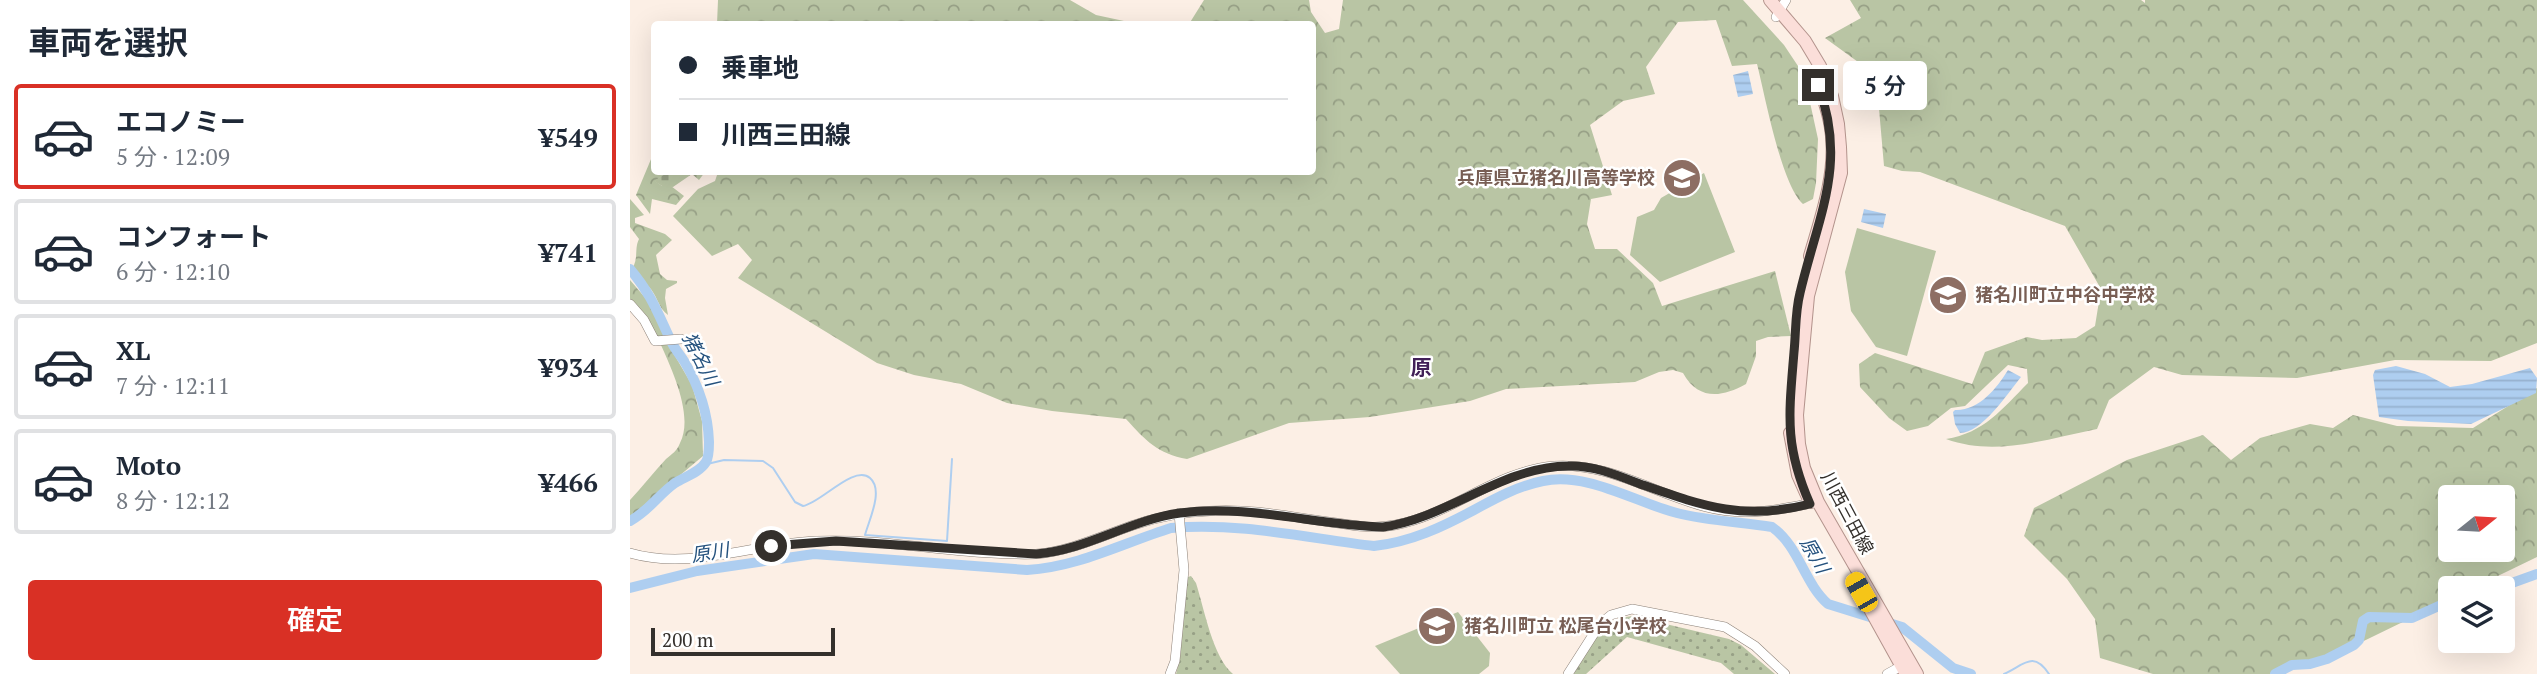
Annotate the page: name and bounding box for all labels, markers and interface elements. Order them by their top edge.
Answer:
text: 車両を選択 [28,21,188,63]
text: 乗車地 [721,50,799,84]
callout: 5 分 [1842,60,1926,110]
route end [1802,69,1834,101]
text: 5 分 [1864,70,1906,101]
text: エコノミー [116,104,246,138]
icon: car [32,105,95,168]
text: 川西三田線 [721,117,851,151]
text: ¥549 [539,120,598,154]
text: 5 分 · 12:09 [116,141,230,172]
school or university icon: 兵庫県立猪名川高等学校 [1661,157,1703,199]
place label: 兵庫県立猪名川高等学校 [1457,165,1655,189]
text: コンフォート [116,219,271,253]
icon: car [32,220,95,283]
text: ¥741 [539,235,598,269]
text: 6 分 · 12:10 [116,256,230,287]
school or university icon: 猪名川町立中谷中学校 [1927,274,1969,316]
place label: 猪名川町立中谷中学校 [1975,282,2155,306]
water label: 猪名川 [677,328,726,392]
text: XL [116,333,150,367]
icon: car [32,335,95,398]
text: ¥934 [539,350,598,384]
district label: 原 [1411,353,1432,381]
text: 7 分 · 12:11 [116,370,230,401]
text: Moto [116,448,181,482]
icon: car [32,450,95,513]
text: ¥466 [539,465,598,499]
street label: 川西三田線 [1816,467,1880,558]
text: 8 分 · 12:12 [116,485,230,516]
north arrow [2438,485,2515,562]
map controls [2438,485,2515,653]
route start [755,530,787,562]
water label: 原川 [1795,532,1837,579]
water label: 原川 [689,536,733,567]
car [1842,569,1881,615]
button: layers [2438,576,2515,653]
button: 確定 [28,580,602,660]
school or university icon: 猪名川町立 松尾台小学校 [1416,605,1458,647]
place label: 猪名川町立 松尾台小学校 [1464,613,1667,637]
scale bar [651,625,835,657]
text: 200 m [662,627,713,652]

